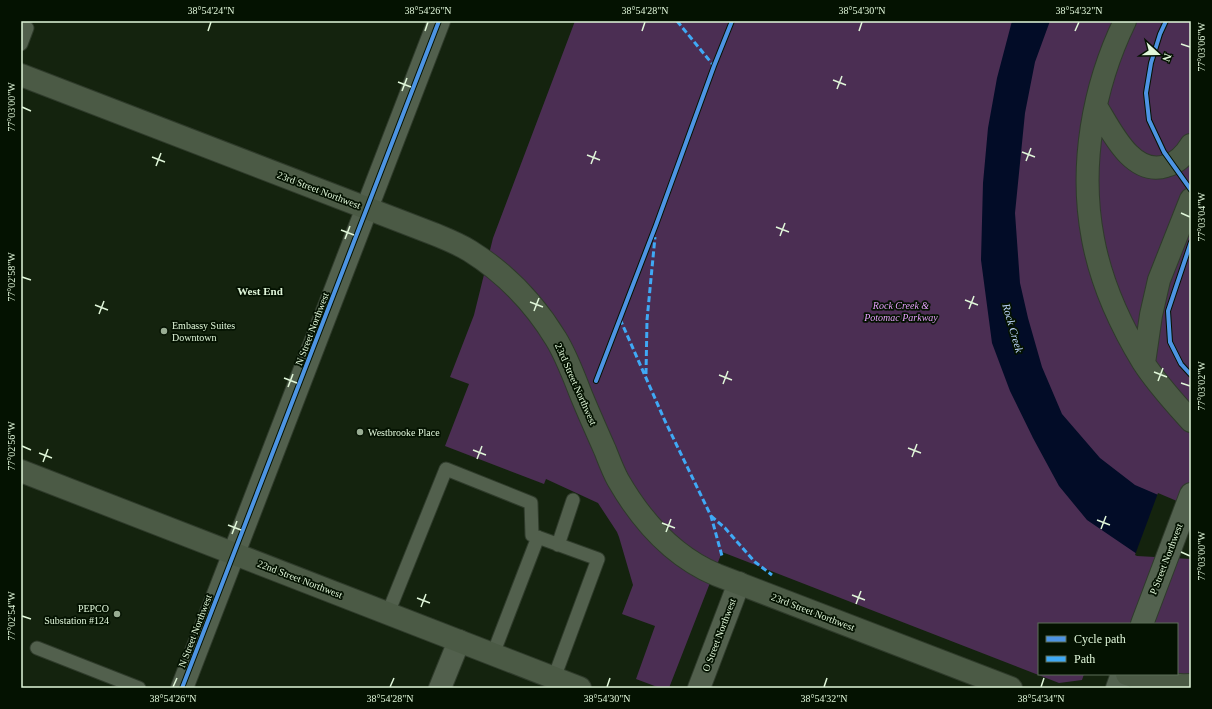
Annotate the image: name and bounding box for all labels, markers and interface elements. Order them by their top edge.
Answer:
text: 38°54'24"N [187,5,235,16]
text: 38°54'26"N [404,5,452,16]
text: 38°54'28"N [621,5,669,16]
text: 38°54'30"N [838,5,886,16]
text: 38°54'32"N [1055,5,1103,16]
text: 77°03'06"W [1196,22,1207,72]
north arrow [1138,34,1178,74]
text: N [1160,52,1174,63]
text: 77°03'00"W [6,82,17,132]
street label: 23rd Street Northwest [276,169,362,211]
text: 77°03'04"W [1196,192,1207,242]
text: 77°02'58"W [6,252,17,302]
district label: West End [237,285,283,297]
street label: N Street Northwest [293,291,331,367]
park label: Rock Creek & Potomac Parkway [863,300,938,323]
water label: Rock Creek [1000,301,1026,355]
place label: Embassy Suites Downtown [172,320,235,343]
marker: Embassy Suites Downtown [159,326,169,336]
street label: 23rd Street Northwest [553,341,599,427]
text: 77°03'02"W [1196,361,1207,411]
text: 77°02'56"W [6,421,17,471]
marker: Westbrooke Place [355,427,365,437]
place label: Westbrooke Place [368,427,440,438]
street label: P Street Northwest [1147,522,1185,596]
text: 77°03'00"W [1196,531,1207,581]
street label: 22nd Street Northwest [256,558,344,600]
text: 77°02'54"W [6,591,17,641]
street label: 23rd Street Northwest [770,591,856,633]
street label: N Street Northwest [176,593,214,669]
street label: O Street Northwest [700,597,738,673]
place label: PEPCO Substation #124 [44,603,109,626]
marker: PEPCO Substation #124 [112,609,122,619]
legend [1038,623,1178,675]
text: Cycle path [1074,632,1126,646]
text: Path [1074,652,1095,666]
text: 38°54'26"N [149,693,197,704]
text: 38°54'28"N [366,693,414,704]
text: 38°54'30"N [583,693,631,704]
text: 38°54'32"N [800,693,848,704]
text: 38°54'34"N [1017,693,1065,704]

